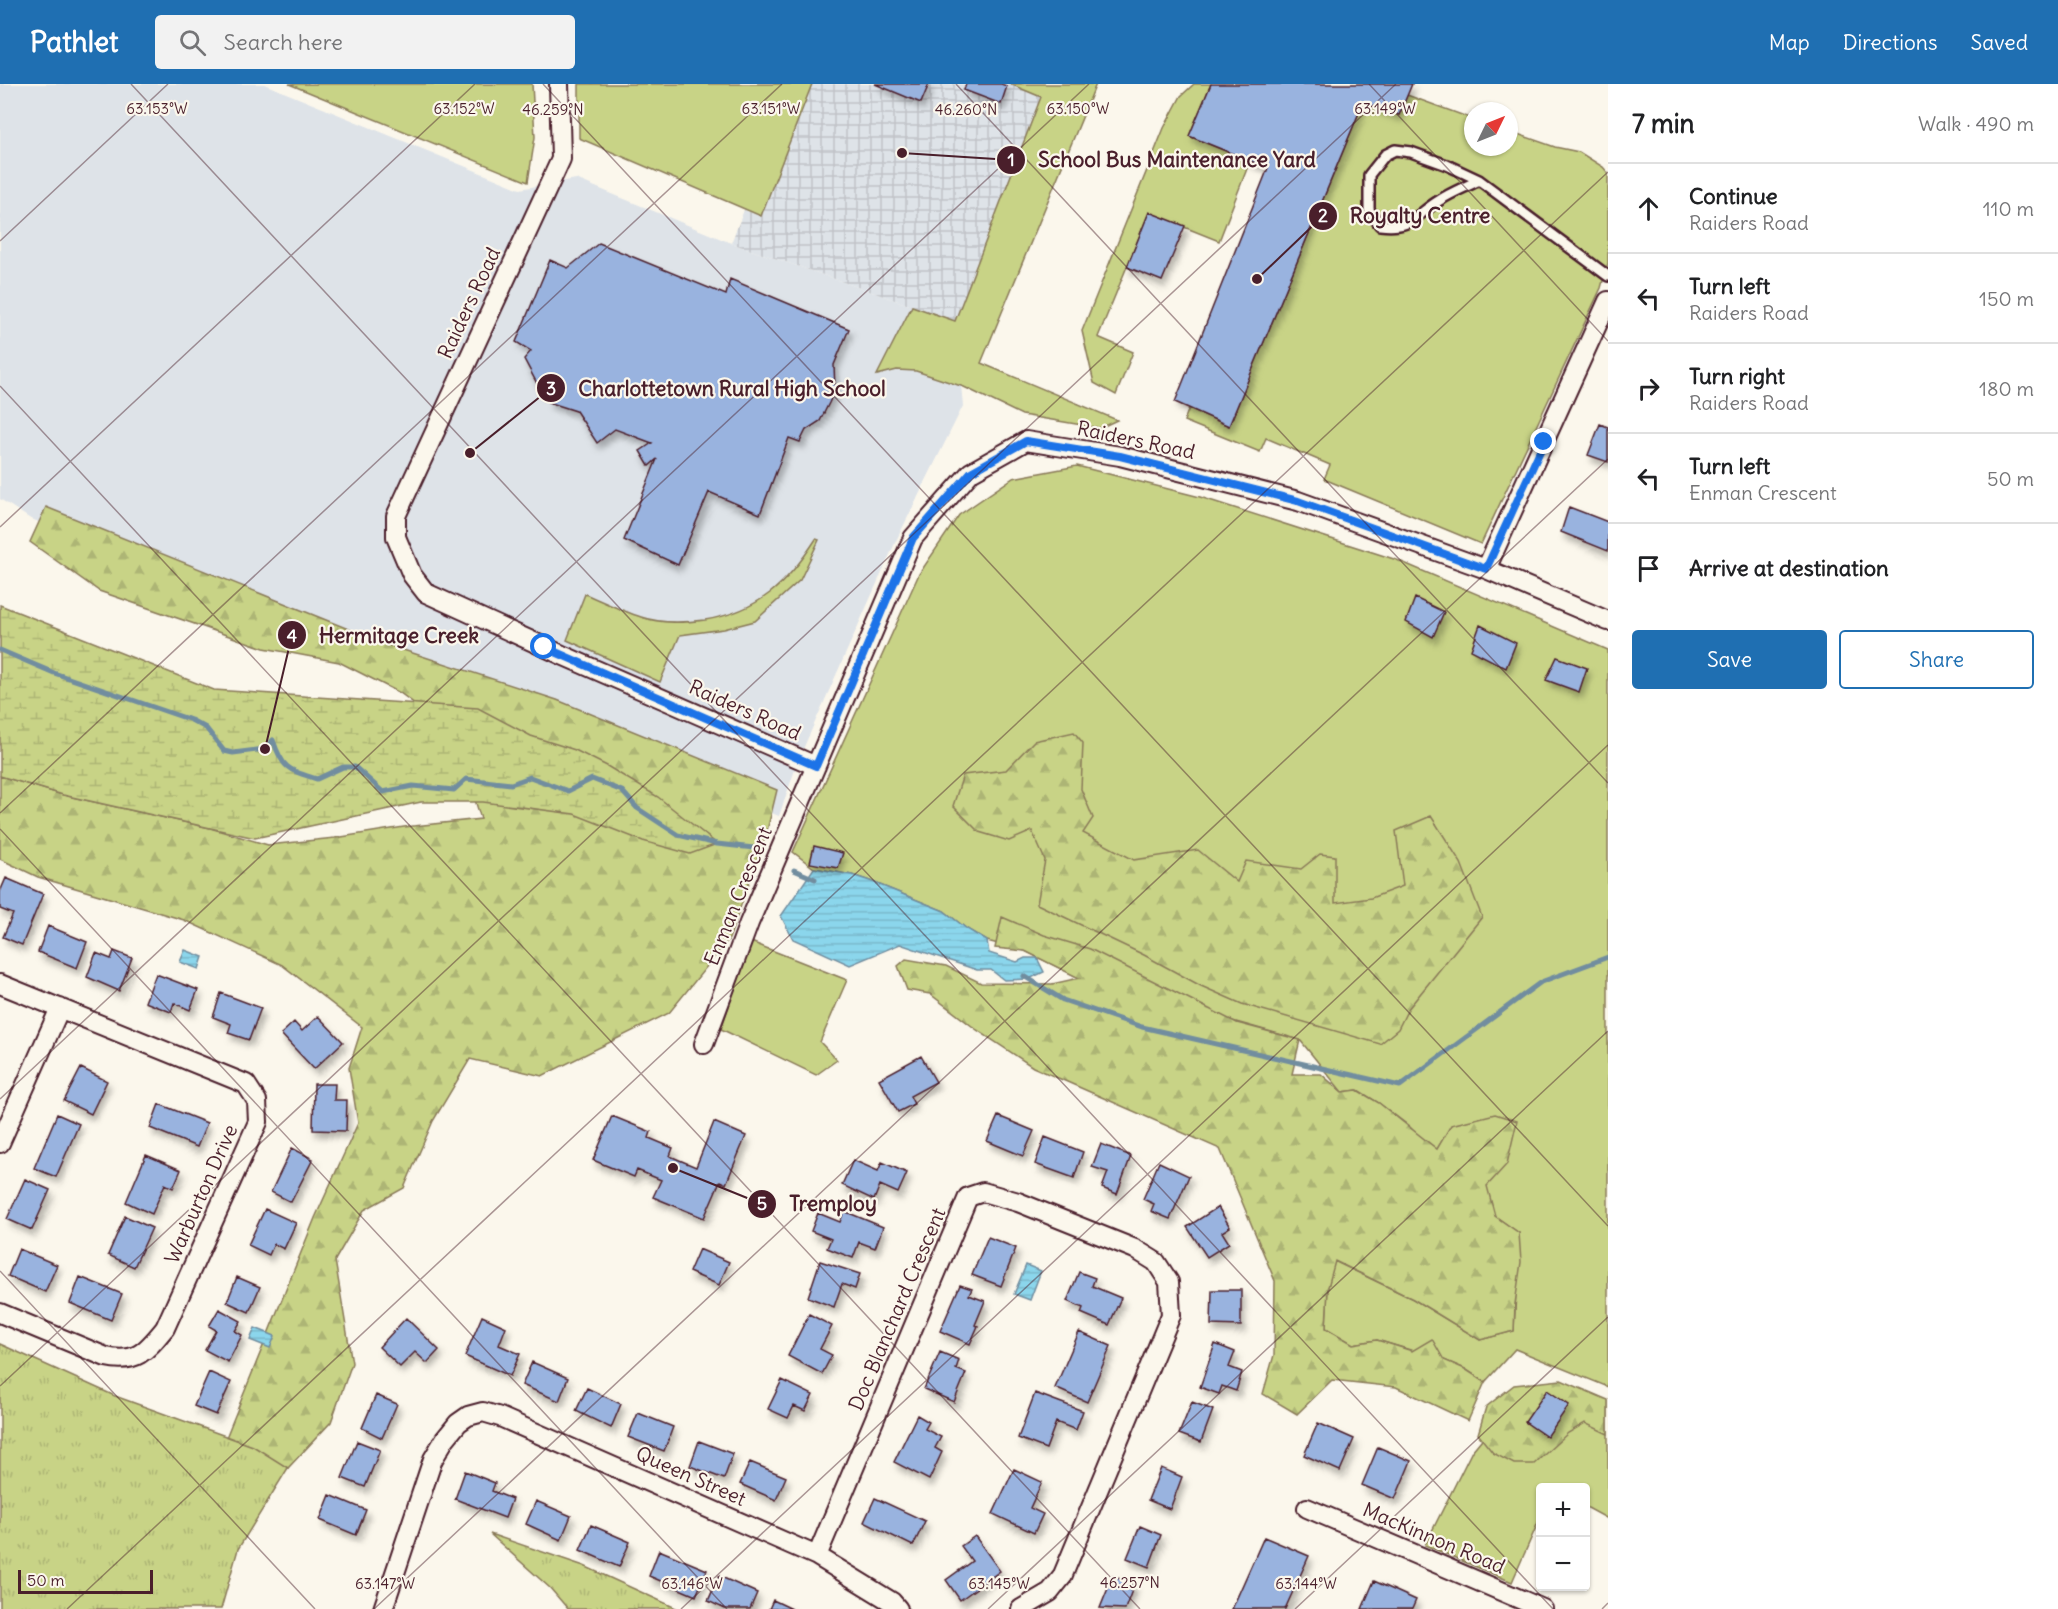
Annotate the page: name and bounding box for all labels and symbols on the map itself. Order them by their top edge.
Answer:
text: 63.153°W [126,99,188,118]
text: 63.152°W [433,99,495,118]
text: 63.151°W [742,99,801,118]
text: 63.150°W [1047,99,1110,118]
text: 63.149°W [1354,99,1416,118]
text: 46.259°N [522,100,584,119]
text: 46.260°N [935,100,997,119]
north arrow [1464,102,1518,156]
callout: School Bus Maintenance Yard [996,140,1328,179]
text: School Bus Maintenance Yard [1038,146,1317,173]
text: 1 [1007,148,1015,171]
callout: Royalty Centre [1308,196,1502,235]
text: Royalty Centre [1350,202,1490,229]
text: 2 [1318,204,1328,227]
street label: Raiders Road [432,243,505,362]
callout: Charlottetown Rural High School [536,369,898,408]
text: Charlottetown Rural High School [578,375,886,402]
text: 3 [546,377,556,400]
street label: Raiders Road [1075,415,1198,464]
route end [1530,428,1556,454]
callout: Hermitage Creek [277,616,491,655]
text: Hermitage Creek [319,622,479,649]
text: 4 [287,624,298,647]
route start [530,633,556,659]
street label: Raiders Road [685,674,805,745]
street label: Enman Crescent [698,822,777,969]
street label: Warburton Drive [159,1120,242,1267]
callout: Tremploy [747,1185,889,1224]
text: Tremploy [789,1190,877,1217]
text: 5 [757,1192,767,1215]
street label: Doc Blanchard Crescent [842,1203,951,1414]
street label: Queen Street [632,1440,750,1511]
street label: MacKinnon Road [1359,1496,1509,1579]
scale bar [18,1567,153,1594]
text: 46.257°N [1100,1573,1160,1592]
text: 63.147°W [355,1574,415,1593]
text: 63.146°W [661,1574,723,1593]
text: 63.145°W [968,1574,1030,1593]
text: 63.144°W [1275,1574,1337,1593]

